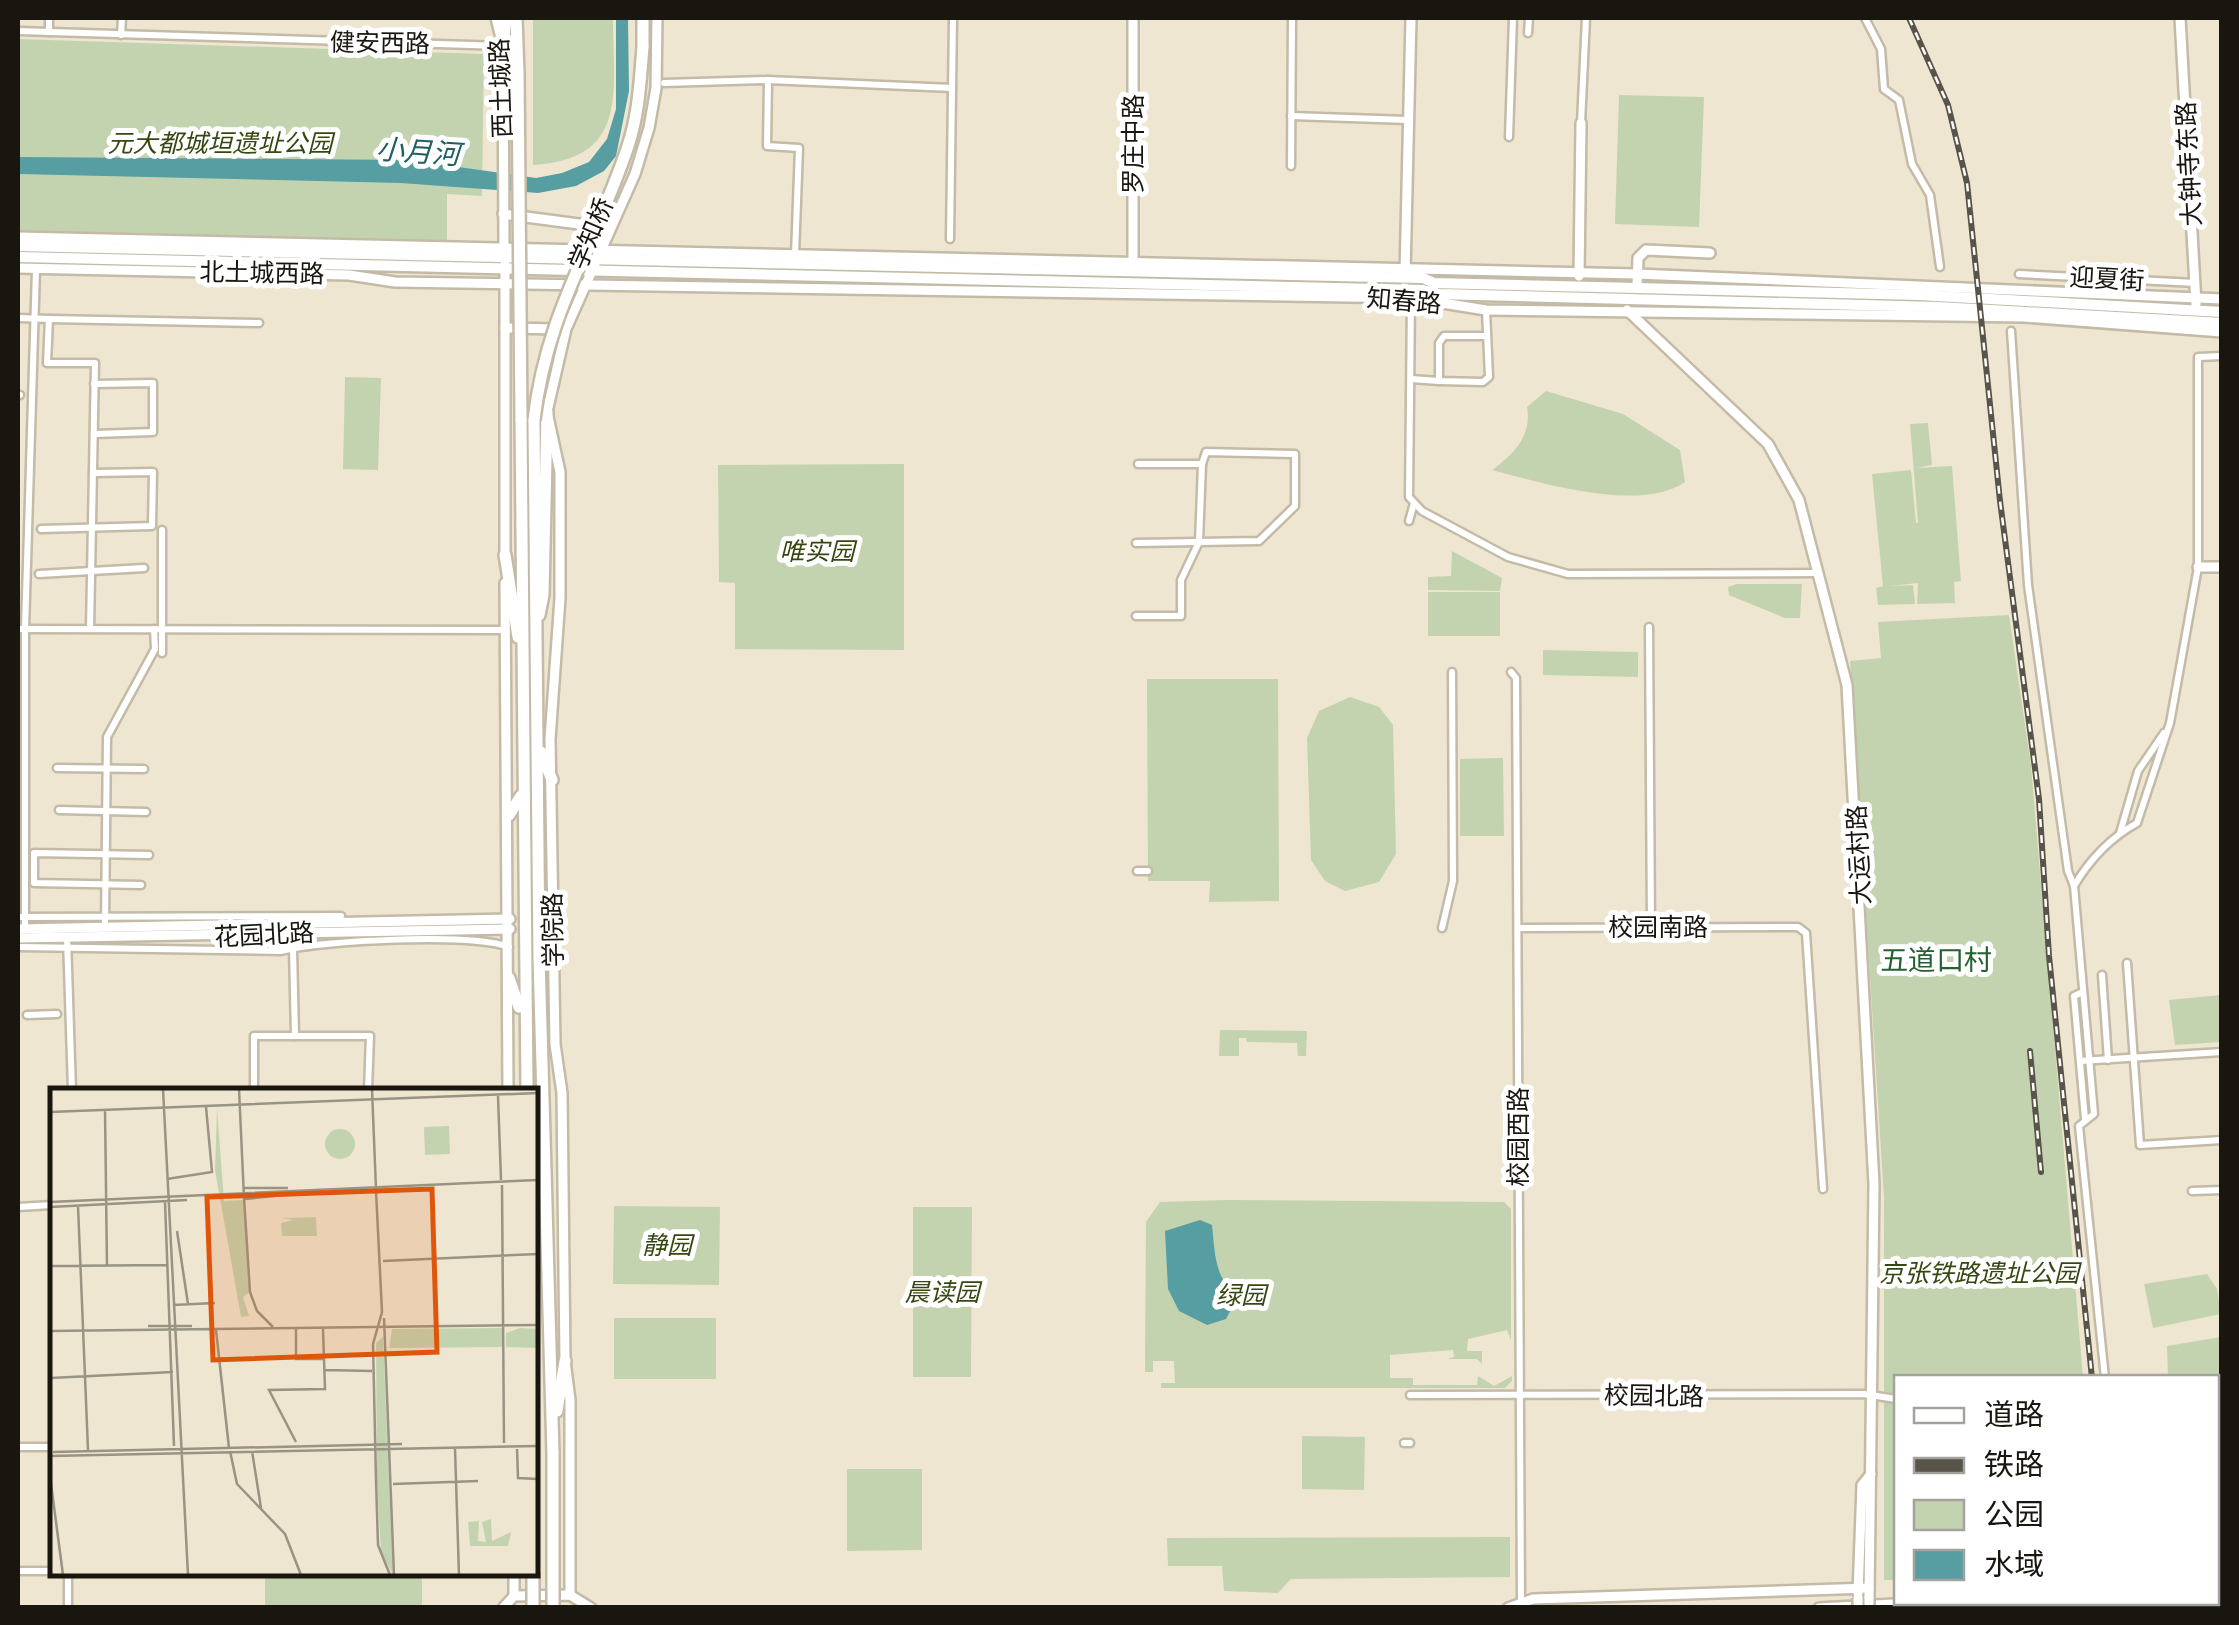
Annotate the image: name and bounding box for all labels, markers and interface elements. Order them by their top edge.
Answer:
street label: 健安西路 [330,28,430,58]
street label: 西土城路 [485,38,517,138]
street label: 罗庄中路 [1119,94,1148,194]
street label: 大钟寺东路 [2171,101,2207,227]
park label: 元大都城垣遗址公园 [107,129,335,158]
water label: 小月河 [375,133,466,172]
street label: 学知桥 [563,194,619,274]
street label: 北土城西路 [199,257,325,289]
street label: 迎夏街 [2069,263,2145,295]
street label: 知春路 [1365,283,1443,319]
park label: 唯实园 [779,537,857,566]
street label: 大运村路 [1842,804,1876,906]
street label: 学院路 [538,892,568,968]
street label: 校园南路 [1608,913,1708,942]
street label: 花园北路 [213,918,315,952]
district label: 五道口村 [1880,944,1992,977]
street label: 校园西路 [1504,1087,1533,1187]
inset map [50,1088,538,1575]
park label: 静园 [642,1231,695,1260]
park label: 京张铁路遗址公园 [1879,1259,2082,1288]
park label: 晨读园 [904,1278,982,1307]
park label: 绿园 [1216,1281,1269,1310]
legend [1894,1375,2219,1605]
street label: 校园北路 [1604,1381,1704,1411]
text: 道路 [1984,1397,2044,1432]
text: 铁路 [1984,1447,2044,1482]
text: 公园 [1984,1497,2044,1532]
text: 水域 [1984,1547,2044,1582]

